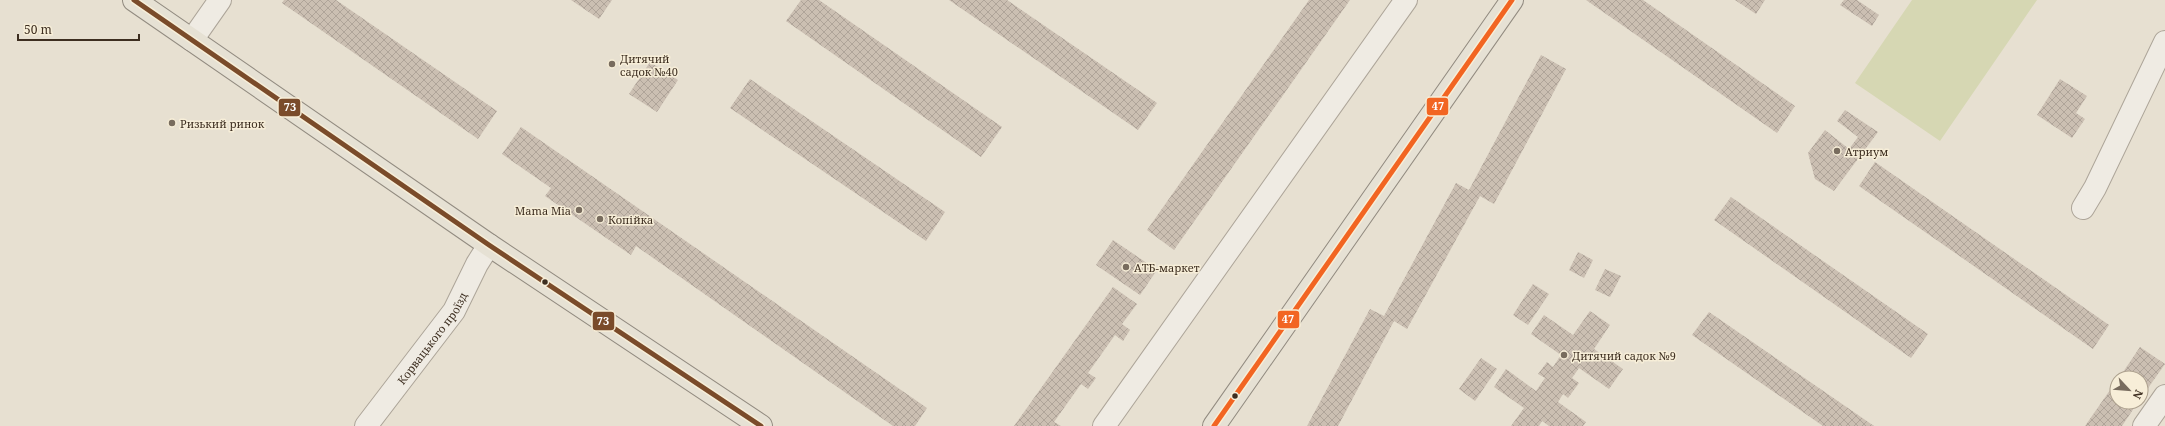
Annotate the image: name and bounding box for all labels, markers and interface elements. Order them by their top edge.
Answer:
scale bar [18,16,139,42]
text: 50 m [24,21,52,38]
place label: Дитячий садок №40 [620,51,678,79]
marker: Дитячий садок №40 [607,59,617,69]
line badge: 47 [1426,97,1449,116]
line badge: 73 [278,98,301,117]
text: 47 [1432,98,1444,113]
text: 73 [284,99,296,114]
place label: Ризький ринок [180,116,265,131]
marker: Ризький ринок [167,118,177,128]
place label: Атриум [1845,144,1888,159]
marker: Атриум [1832,146,1842,156]
place label: Mama Mia [515,203,571,218]
marker: Mama Mia [574,205,584,215]
place label: Копійка [608,212,653,227]
marker: Копійка [595,214,605,224]
place label: АТБ-маркет [1134,260,1200,275]
marker: АТБ-маркет [1121,262,1131,272]
unlabelled marker [540,277,550,287]
street label: Корвацького проїзд [393,289,470,387]
line badge: 47 [1277,310,1300,329]
line badge: 73 [592,311,615,331]
text: 47 [1282,311,1294,326]
text: 73 [597,313,609,328]
place label: Дитячий садок №9 [1572,348,1676,363]
marker: Дитячий садок №9 [1559,350,1569,360]
north arrow [2109,370,2149,410]
text: N [2130,387,2147,402]
unlabelled marker [1230,391,1240,401]

